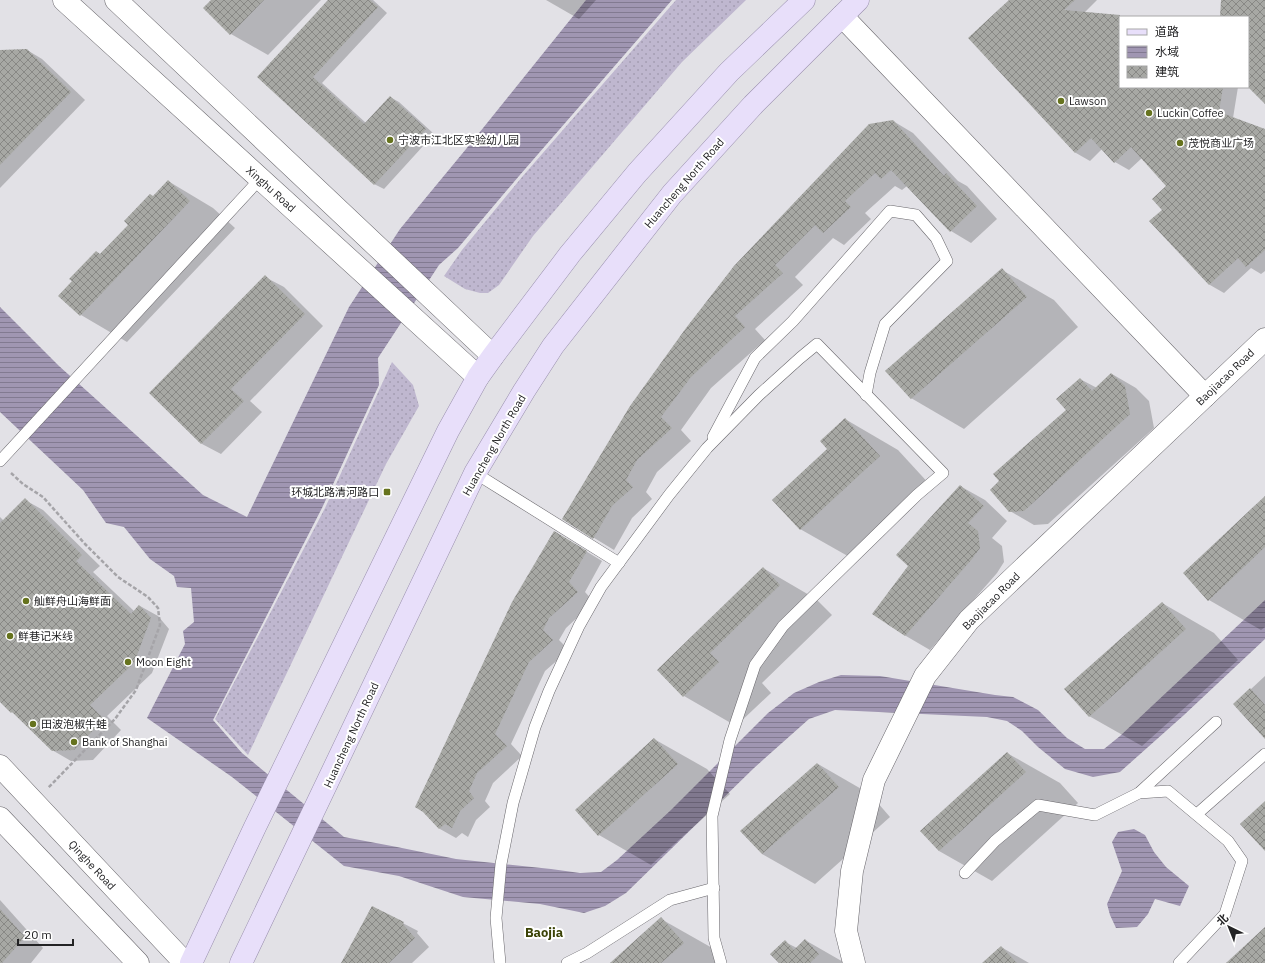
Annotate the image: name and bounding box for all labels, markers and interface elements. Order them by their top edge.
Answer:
legend [1119,16,1249,88]
text: 道路 [1155,24,1179,39]
text: 水域 [1155,44,1179,59]
text: 建筑 [1155,64,1179,79]
place label: Lawson [1069,94,1107,108]
marker: Lawson [1056,96,1066,106]
place label: Luckin Coffee [1157,106,1224,120]
marker: Luckin Coffee [1144,108,1154,118]
place label: 宁波市江北区实验幼儿园 [398,133,519,147]
marker: 宁波市江北区实验幼儿园 [385,135,395,145]
street label: Huancheng North Road [641,135,727,231]
place label: 茂悦商业广场 [1188,136,1254,150]
marker: 茂悦商业广场 [1175,138,1185,148]
street label: Xinghu Road [243,163,299,215]
street label: Baojiacao Road [1193,346,1257,408]
street label: Huancheng North Road [459,392,529,498]
place label: 环城北路清河路口 [291,485,379,499]
marker: 环城北路清河路口 [382,487,392,497]
street label: Baojiacao Road [959,569,1023,633]
place label: 舢鲜舟山海鲜面 [34,594,111,608]
marker: 舢鲜舟山海鲜面 [21,596,31,606]
place label: 鲜巷记米线 [18,629,73,643]
marker: 鲜巷记米线 [5,631,15,641]
place label: Moon Eight [136,655,191,669]
marker: Moon Eight [123,657,133,667]
street label: Huancheng North Road [320,680,382,790]
place label: 田波泡椒牛蛙 [41,717,107,731]
marker: 田波泡椒牛蛙 [28,719,38,729]
place label: Bank of Shanghai [82,735,167,749]
marker: Bank of Shanghai [69,737,79,747]
street label: Qinghe Road [65,837,119,893]
north arrow [1209,907,1249,947]
text: 北 [1213,911,1231,929]
scale bar [18,921,73,947]
district label: Baojia [525,924,563,941]
text: 20 m [24,927,52,942]

